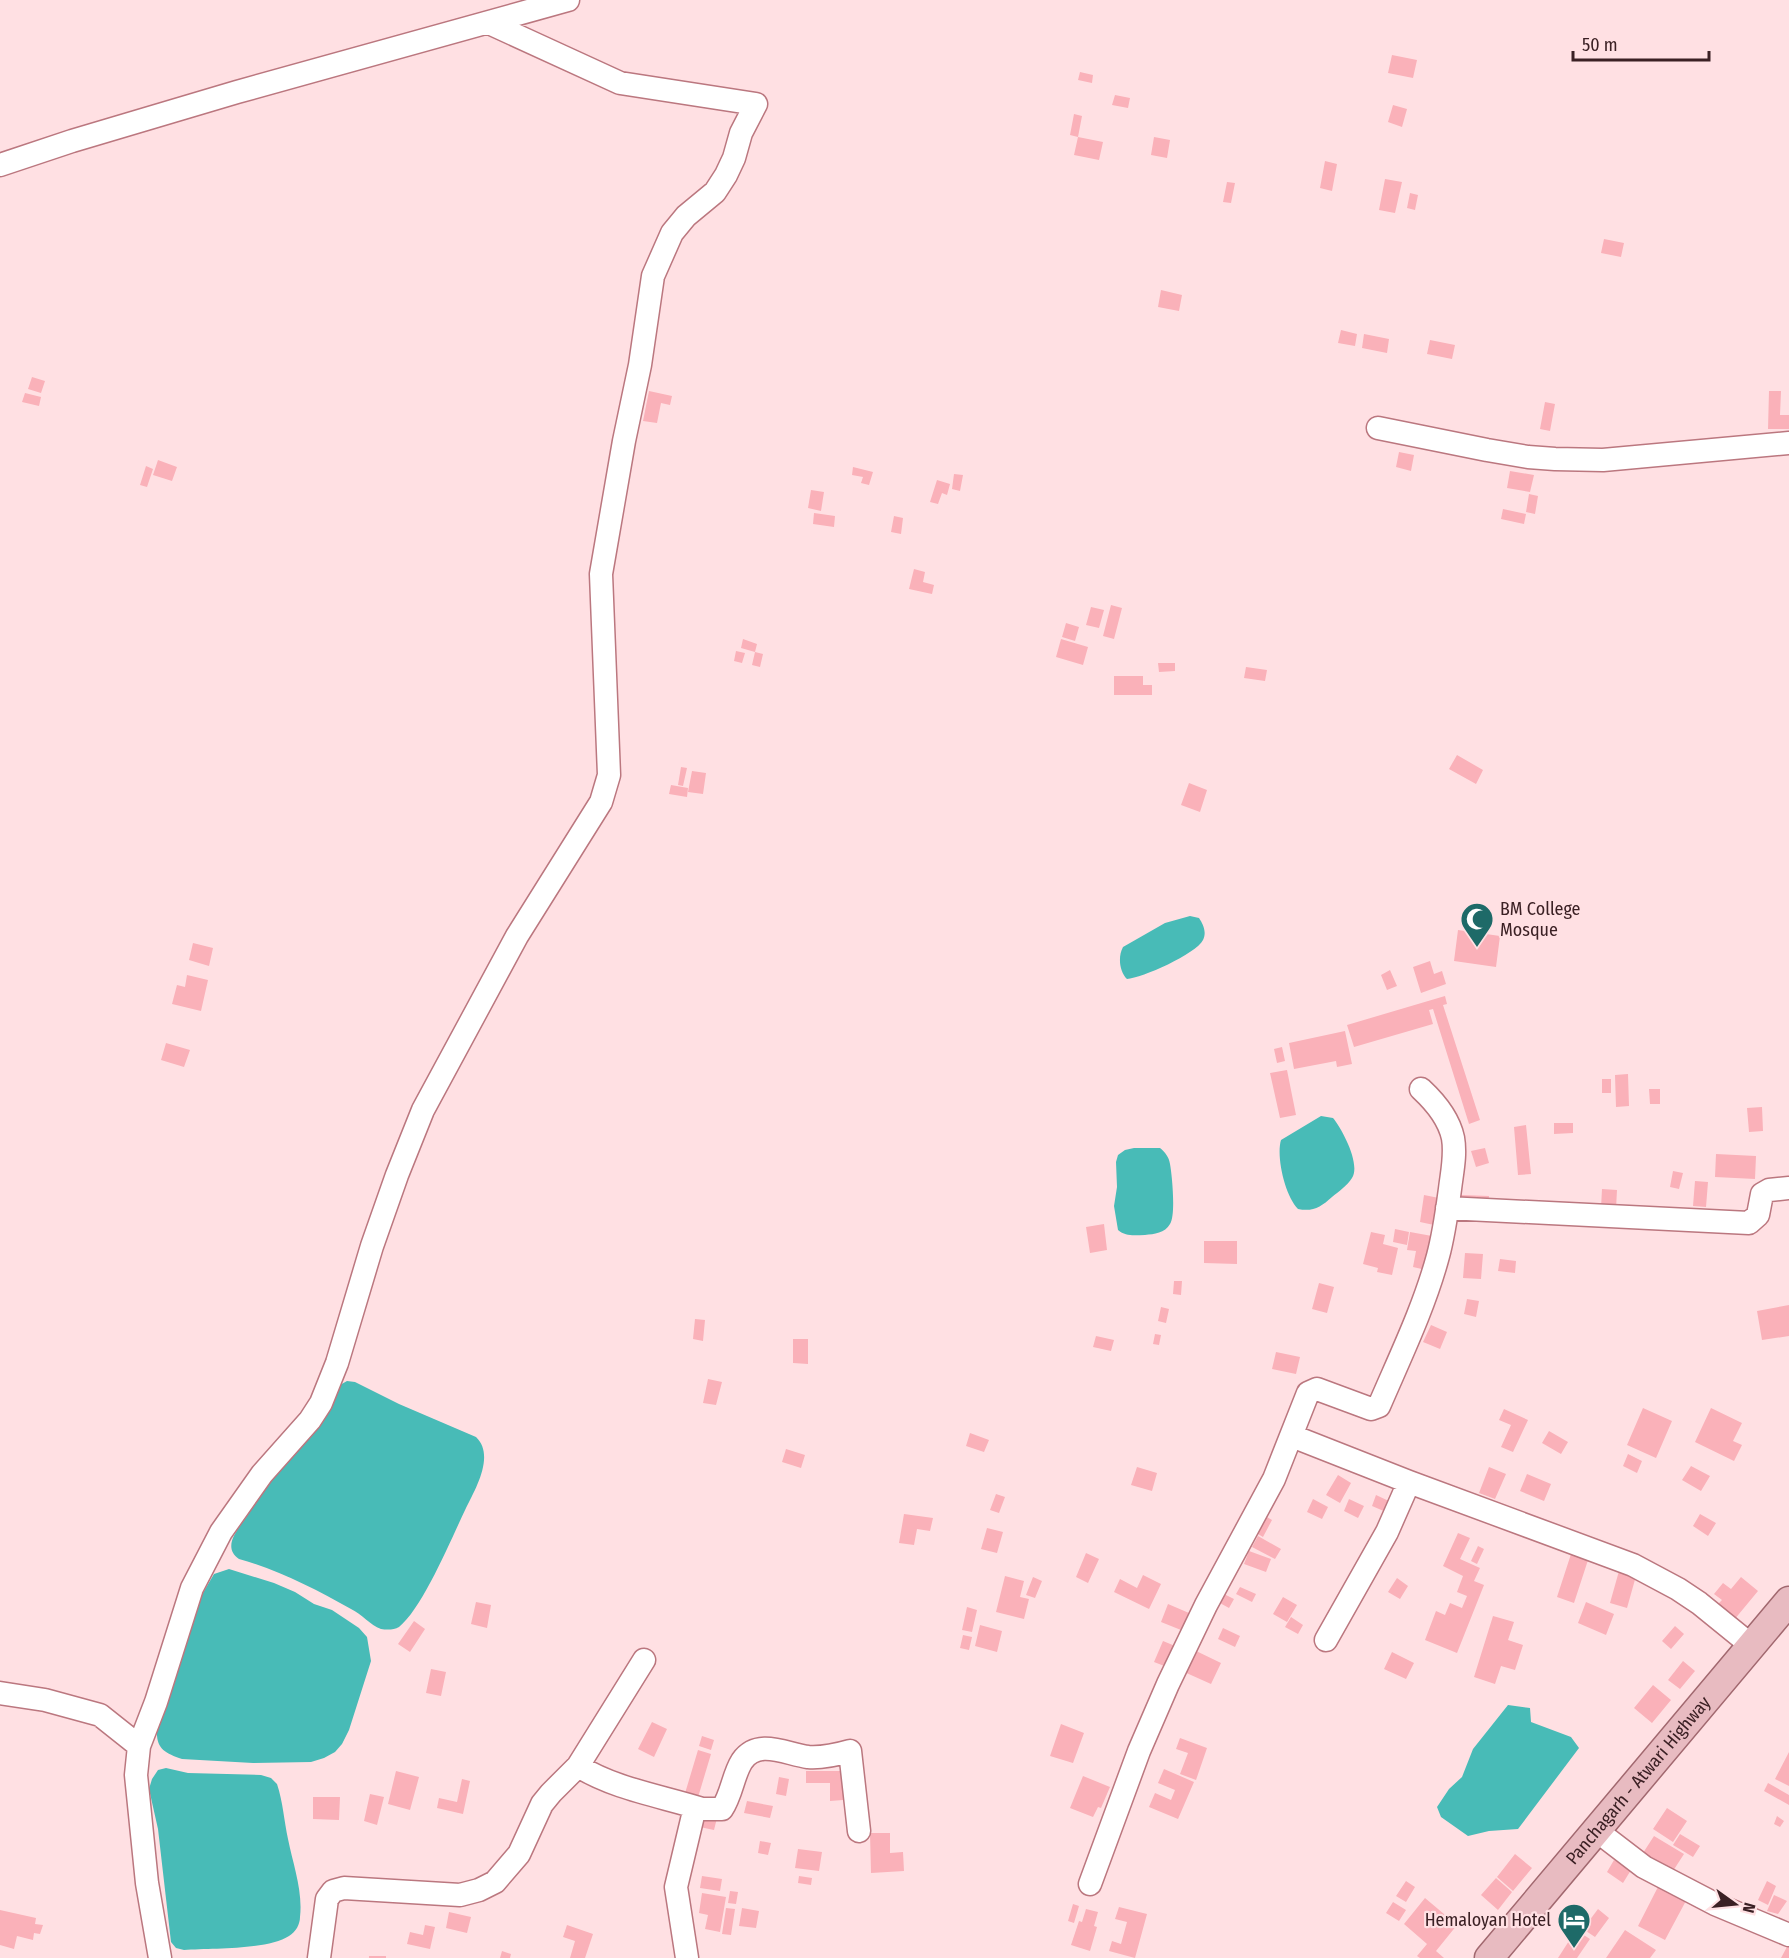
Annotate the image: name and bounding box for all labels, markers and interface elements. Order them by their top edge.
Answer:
scale bar [1573,24,1710,62]
text: 50 m [1582,34,1618,56]
place label: BM College Mosque [1500,898,1581,941]
mosque icon: BM College Mosque [1459,901,1495,948]
street label: Panchagarh - Atwari Highway [1561,1692,1715,1869]
north arrow [1705,1874,1765,1934]
text: N [1739,1901,1759,1915]
hotel icon: Hemaloyan Hotel [1556,1902,1592,1949]
place label: Hemaloyan Hotel [1425,1909,1551,1931]

